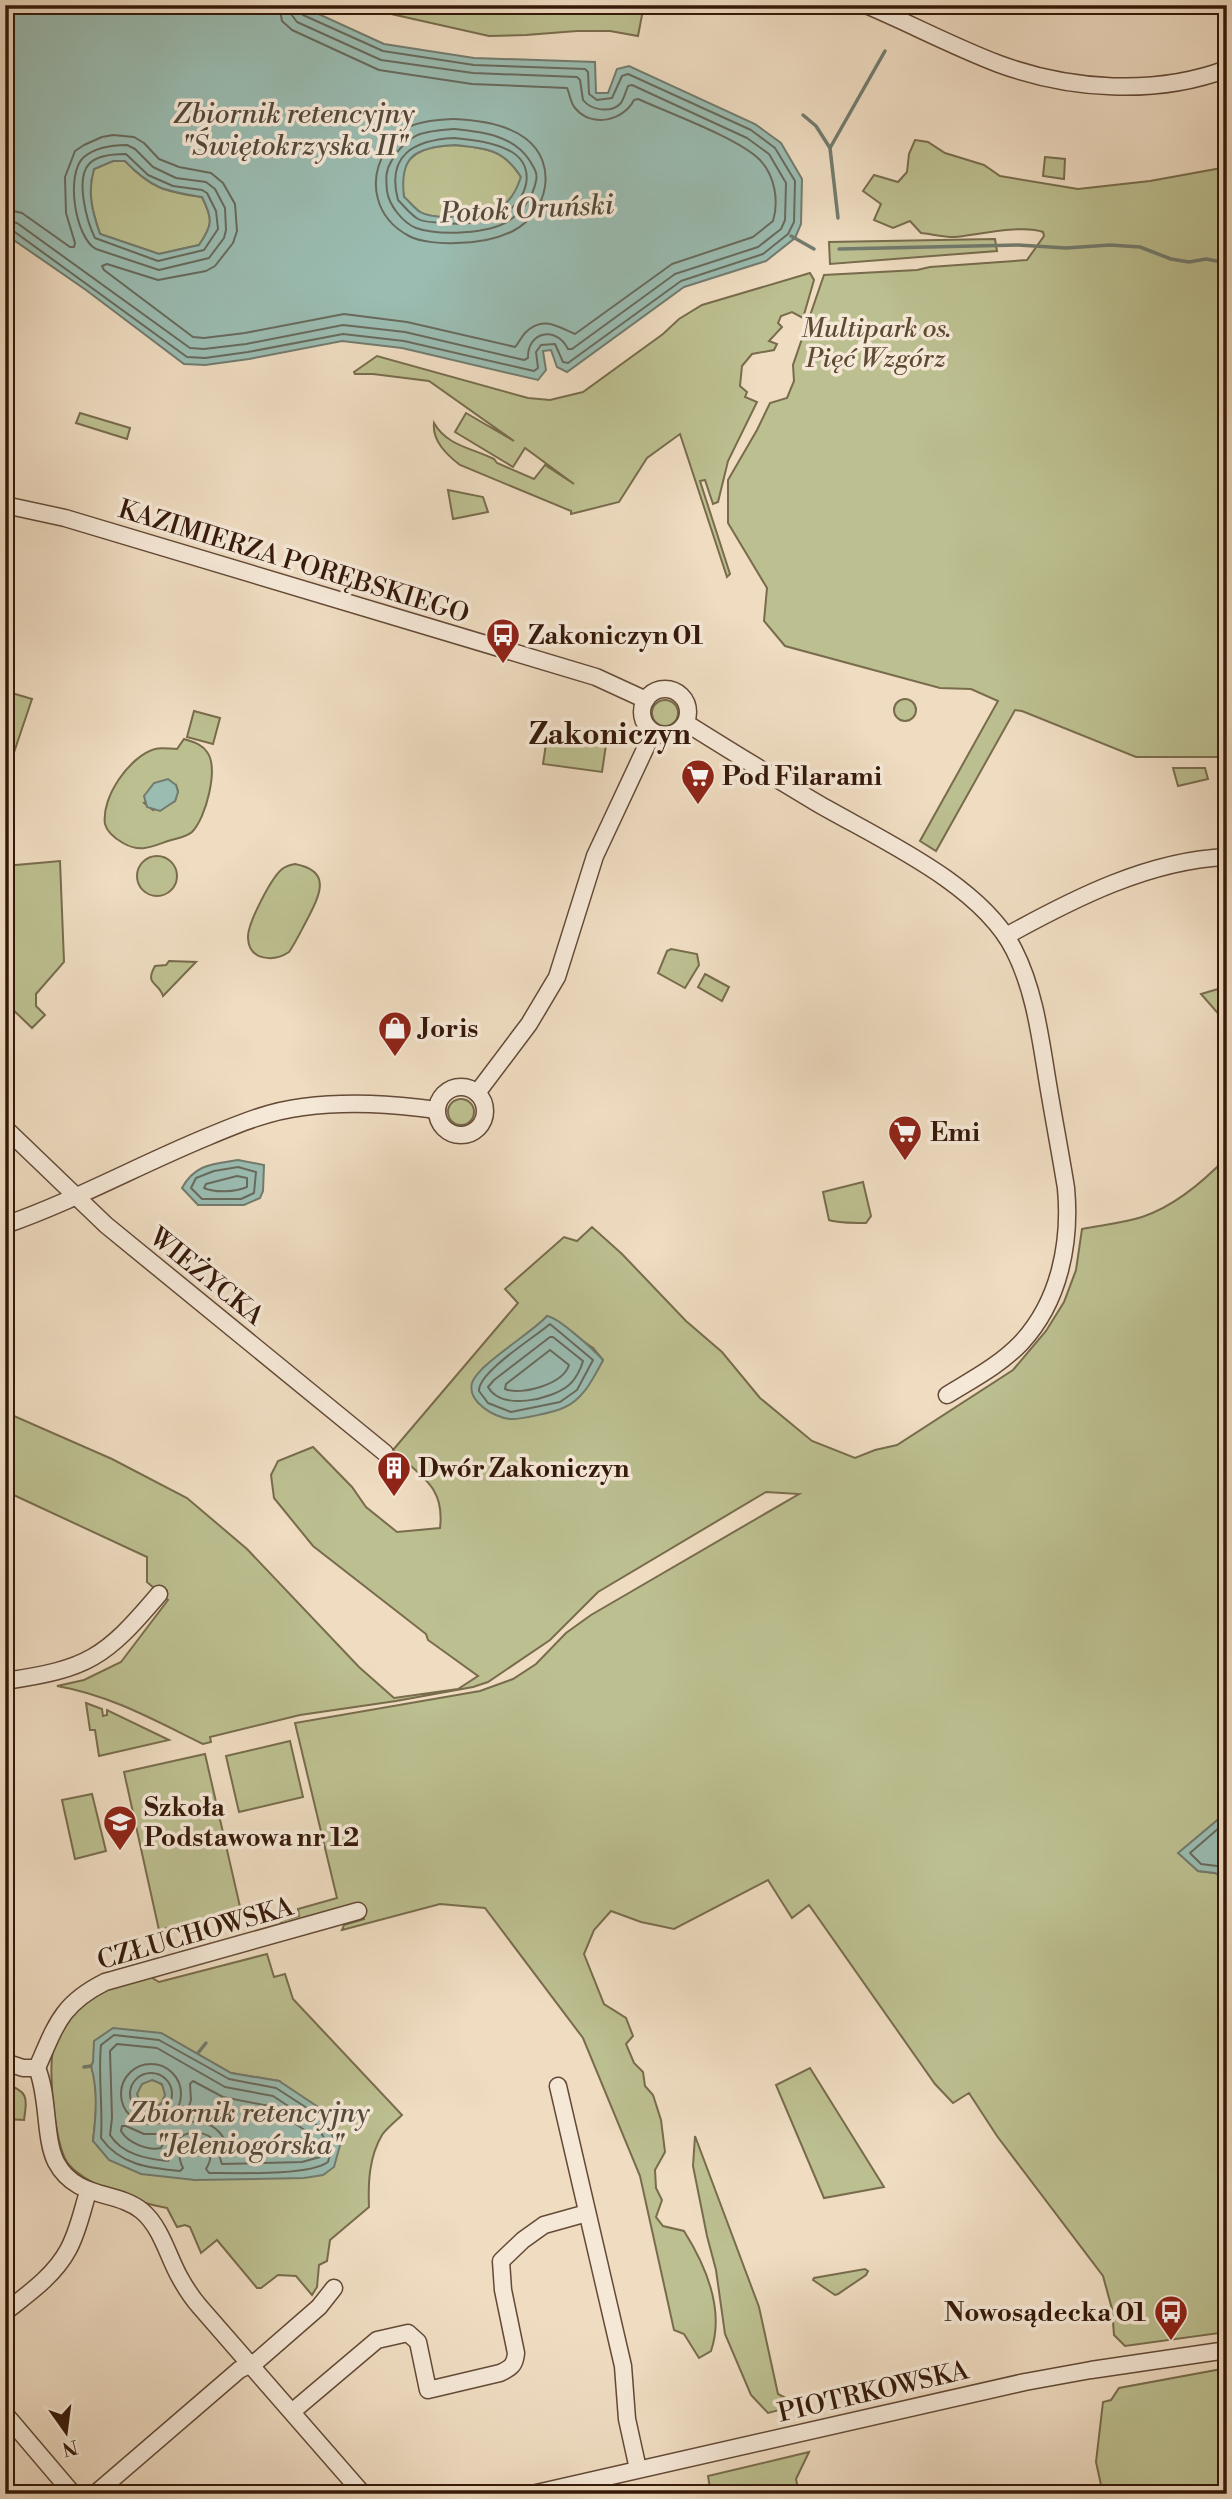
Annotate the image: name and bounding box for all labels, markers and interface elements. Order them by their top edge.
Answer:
water label: Zbiornik retencyjny "Świętokrzyska II" [173,97,416,164]
water label: Potok Oruński [438,187,615,232]
park label: Multipark os. Pięć Wzgórz [801,313,951,375]
street label: KAZIMIERZA PORĘBSKIEGO [115,493,473,631]
bus stop icon: Zakoniczyn 01 [484,616,522,665]
place label: Zakoniczyn 01 [528,620,704,652]
district label: Zakoniczyn [529,716,692,754]
supermarket icon: Pod Filarami [679,757,717,806]
place label: Pod Filarami [722,761,882,793]
shop icon: Joris [376,1009,414,1058]
place label: Joris [417,1013,478,1045]
supermarket icon: Emi [886,1113,924,1162]
place label: Emi [930,1117,980,1149]
street label: WIEŻYCKA [142,1220,272,1333]
building icon: Dwór Zakoniczyn [375,1449,413,1498]
place label: Dwór Zakoniczyn [418,1453,629,1485]
place label: Szkoła Podstawowa nr 12 [144,1792,359,1854]
school or university icon: Szkoła Podstawowa nr 12 [101,1803,139,1852]
street label: CZŁUCHOWSKA [94,1890,298,1977]
water label: Zbiornik retencyjny "Jeleniogórska" [128,2096,371,2163]
bus stop icon: Nowosądecka 01 [1152,2293,1190,2342]
place label: Nowosądecka 01 [944,2297,1147,2329]
street label: PIOTRKOWSKA [775,2354,973,2429]
north arrow [32,2398,102,2468]
text: N [60,2434,80,2461]

